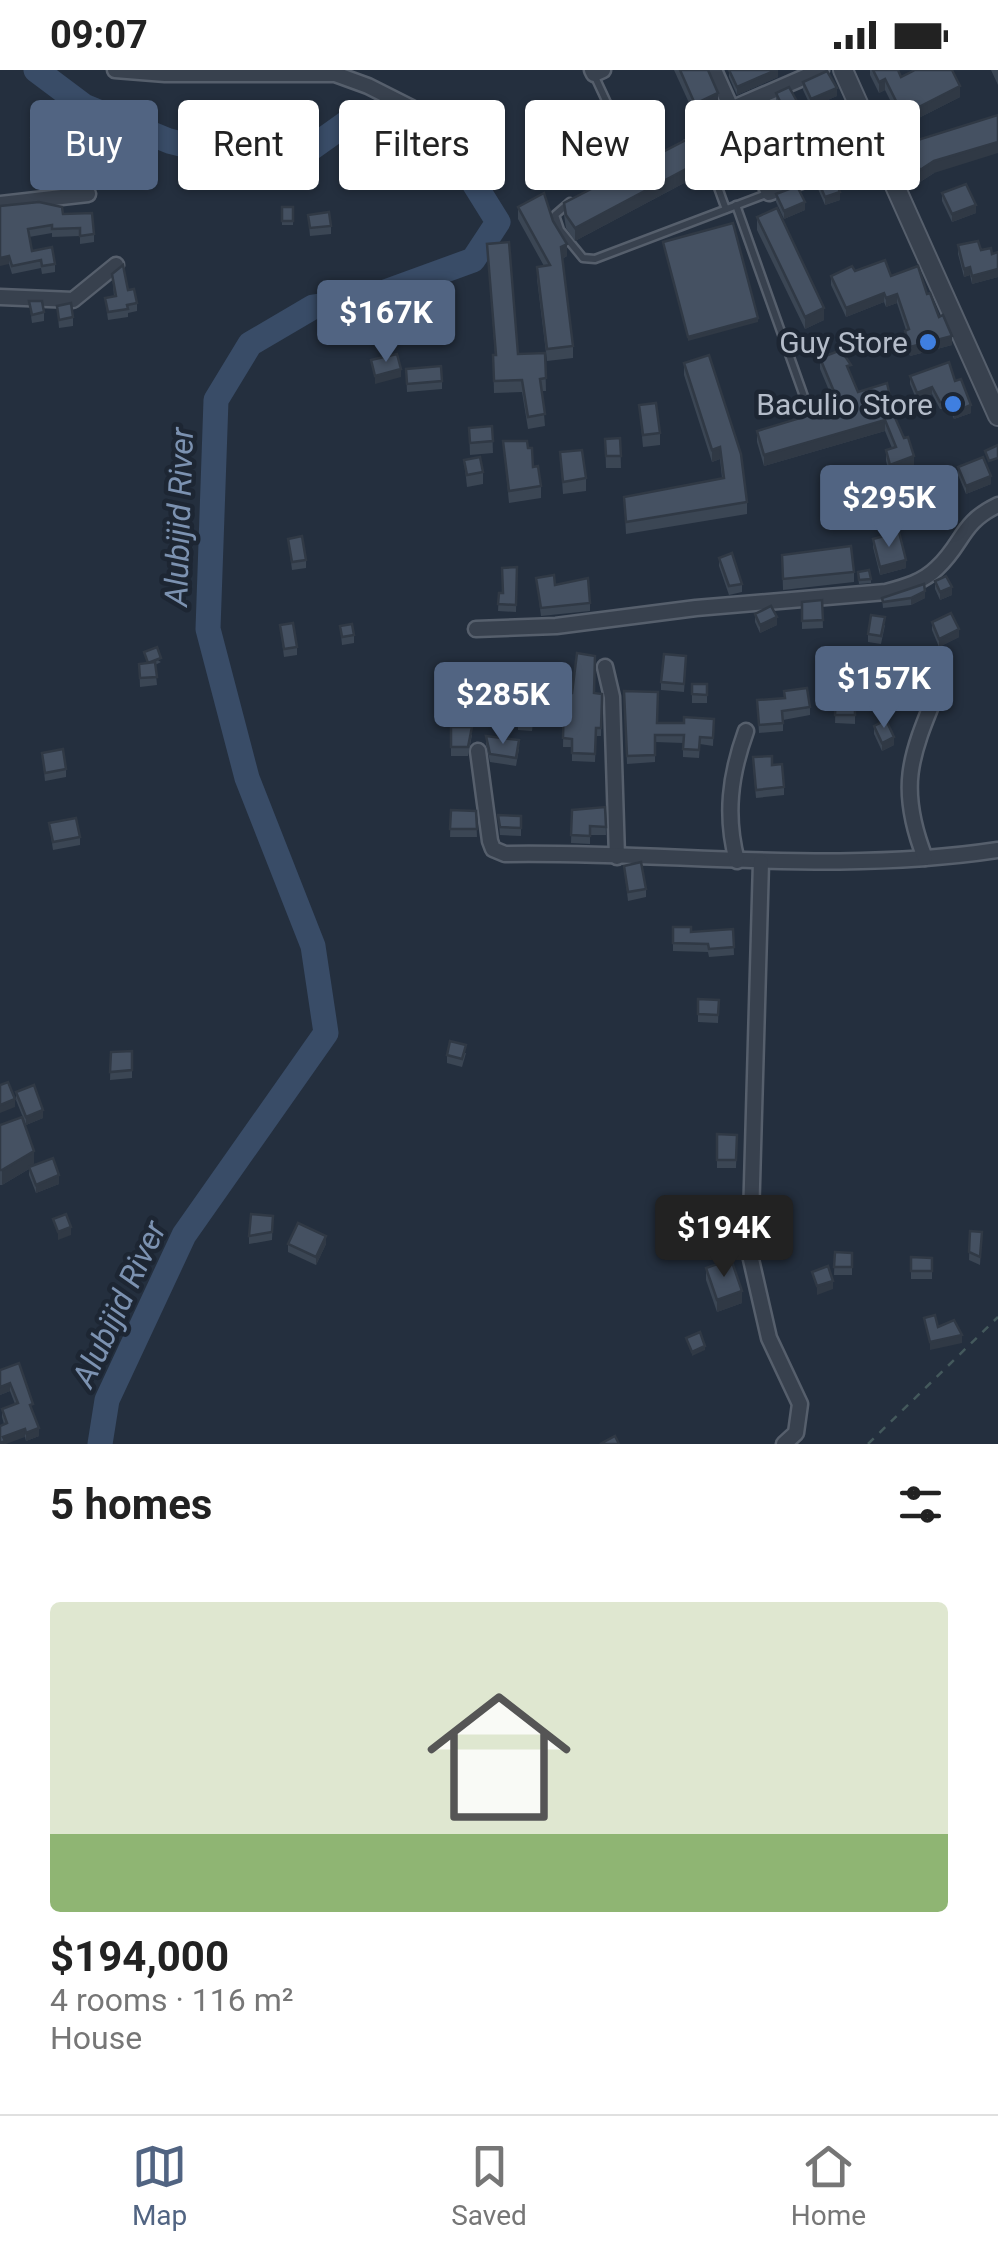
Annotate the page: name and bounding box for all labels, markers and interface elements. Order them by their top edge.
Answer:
text: 09:07 [50,13,148,57]
chip: Buy [30,100,158,190]
chip: Rent [178,100,319,190]
chip: Filters [339,100,505,190]
chip: New [525,100,665,190]
chip: Apartment [685,100,920,190]
pin: $167K [316,280,456,365]
text: $167K [339,293,433,331]
place label: Guy Store [779,325,908,360]
marker: Guy Store [917,331,939,353]
place label: Baculio Store [756,387,933,422]
marker: Baculio Store [942,393,964,415]
water label: Alubijid River [157,426,201,609]
pin: $295K [819,465,959,550]
text: $295K [842,478,936,516]
pin: $157K [814,646,954,731]
text: $157K [837,659,931,697]
pin: $285K [433,662,573,747]
text: $285K [456,675,550,713]
pin: $194K [654,1195,794,1280]
text: $194K [677,1208,771,1246]
water label: Alubijid River [63,1214,175,1395]
icon: filters [893,1477,948,1532]
text: 5 homes [50,1480,212,1529]
icon: home [409,1667,589,1847]
text: $194,000 [50,1932,229,1981]
text: 4 rooms · 116 m² [50,1981,293,2019]
text: House [50,2019,142,2057]
tab: Map [132,2139,187,2232]
tab: Saved [451,2139,527,2232]
tab: Home [791,2139,866,2232]

